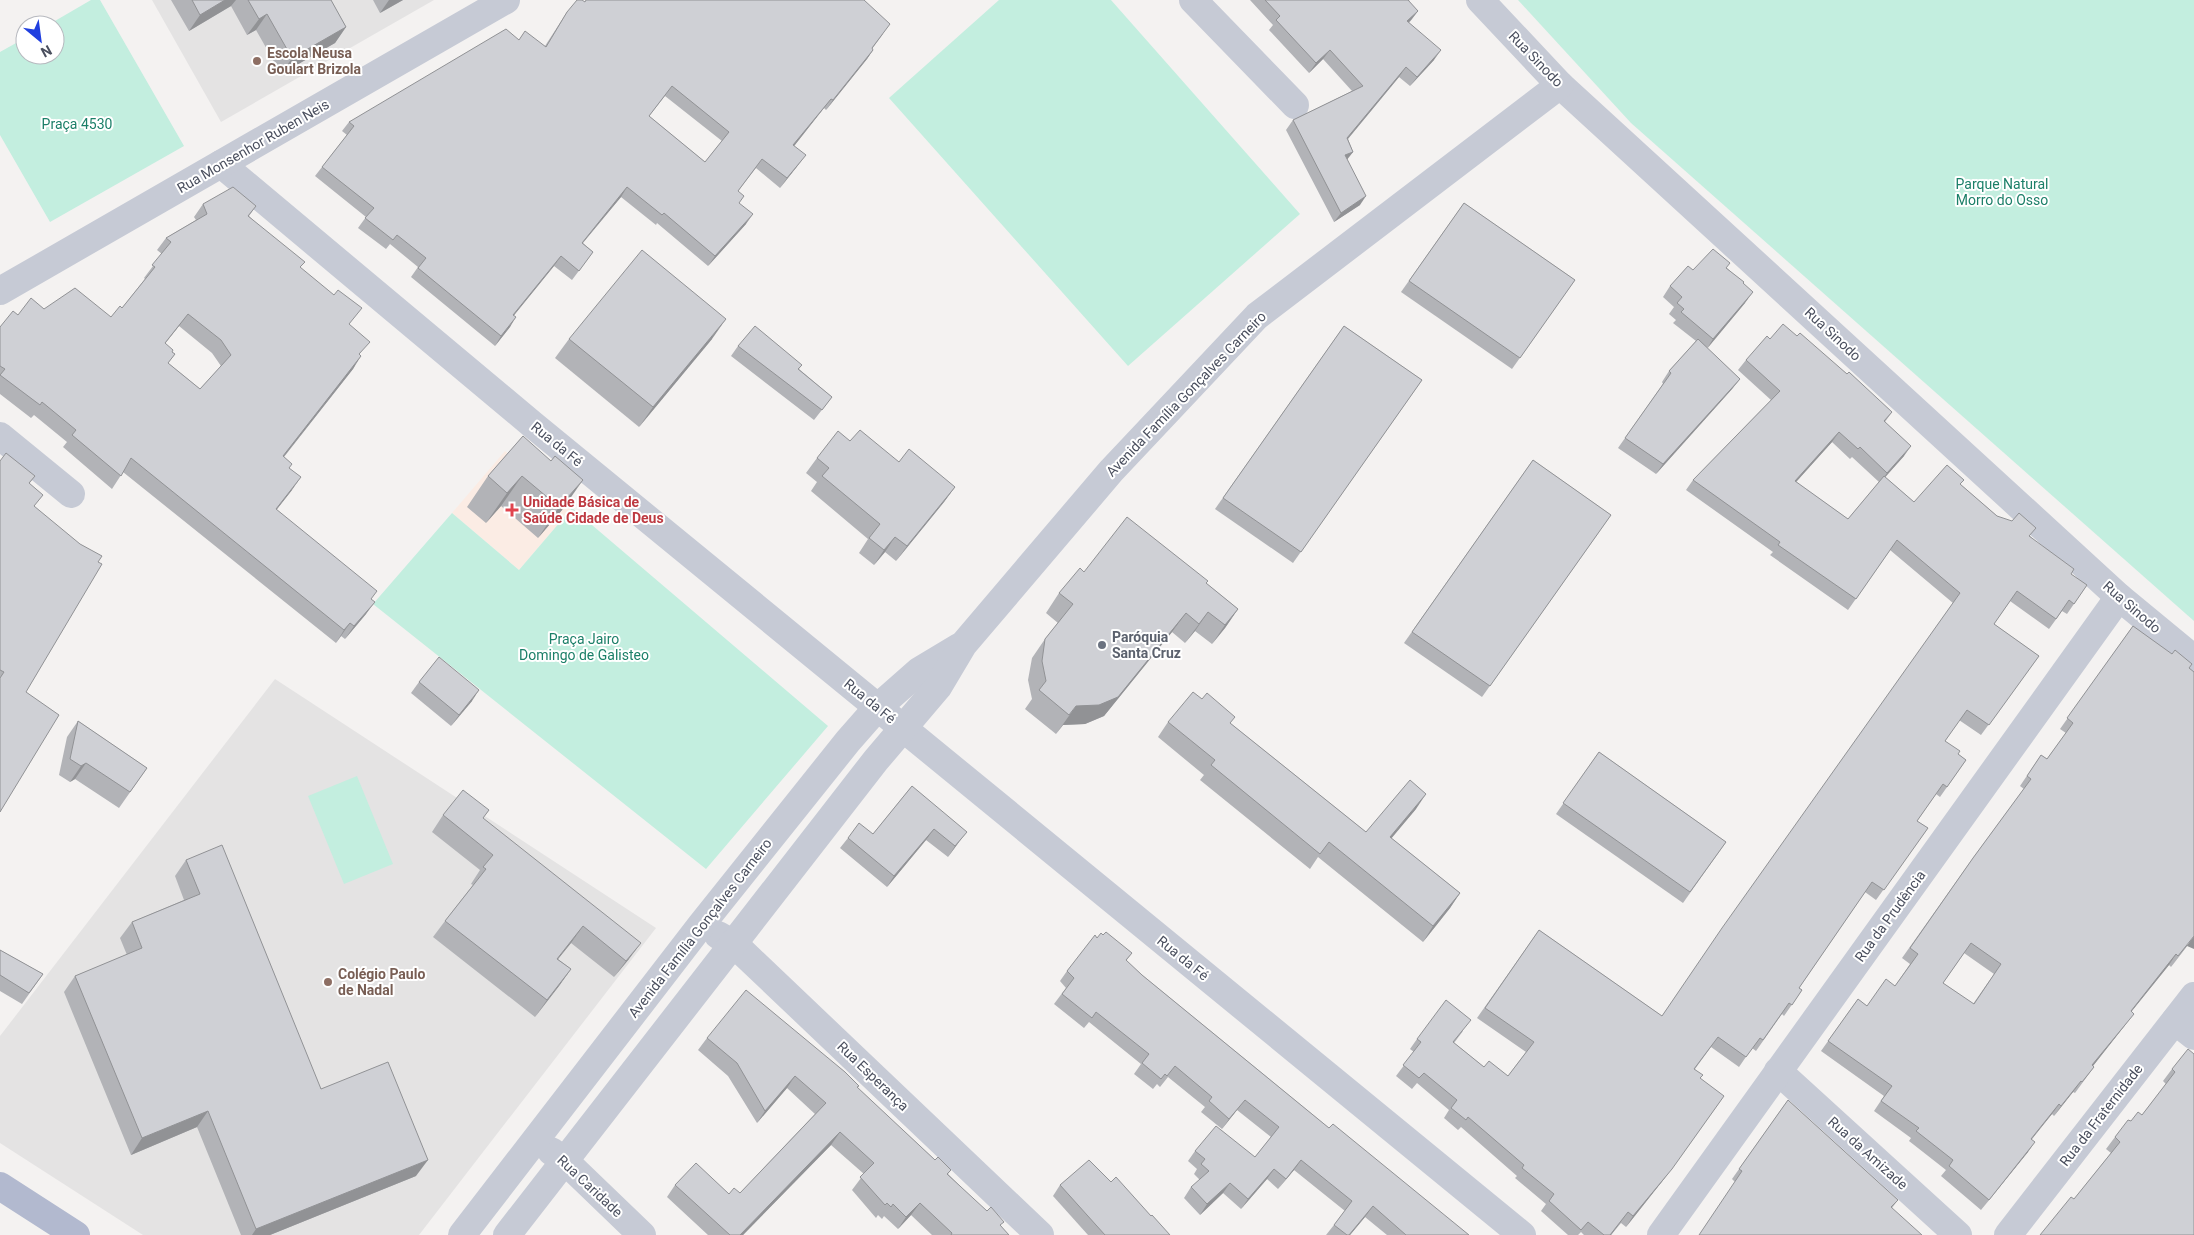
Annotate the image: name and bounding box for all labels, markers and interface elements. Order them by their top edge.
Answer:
north arrow [15,15,65,65]
street label: Rua Sinodo [1506,28,1566,90]
text: N [38,42,55,61]
place label: Escola Neusa Goulart Brizola [267,45,362,77]
marker: Escola Neusa Goulart Brizola [251,55,263,67]
street label: Rua Monsenhor Ruben Neis [174,96,332,196]
park label: Praça 4530 [42,116,113,132]
park label: Parque Natural Morro do Osso [1956,176,2048,208]
street label: Rua Sinodo [1802,304,1864,364]
street label: Avenida Família Gonçalves Carneiro [1103,308,1269,480]
street label: Rua da Fé [528,418,586,470]
place label: Unidade Básica de Saúde Cidade de Deus [523,494,664,526]
marker: Unidade Básica de Saúde Cidade de Deus [505,503,519,517]
street label: Rua Sinodo [2100,578,2164,636]
place label: Paróquia Santa Cruz [1112,629,1181,661]
park label: Praça Jairo Domingo de Galisteo [519,631,649,663]
marker: Paróquia Santa Cruz [1096,639,1108,651]
street label: Rua da Fé [841,675,899,727]
street label: Avenida Família Gonçalves Carneiro [625,835,775,1021]
street label: Rua da Prudência [1851,867,1929,965]
street label: Rua da Fé [1154,932,1212,984]
place label: Colégio Paulo de Nadal [338,966,425,998]
marker: Colégio Paulo de Nadal [322,976,334,988]
street label: Rua Esperança [834,1038,912,1114]
street label: Rua da Fraternidade [2056,1061,2146,1169]
street label: Rua da Amizade [1825,1113,1911,1193]
street label: Rua Caridade [554,1152,626,1220]

